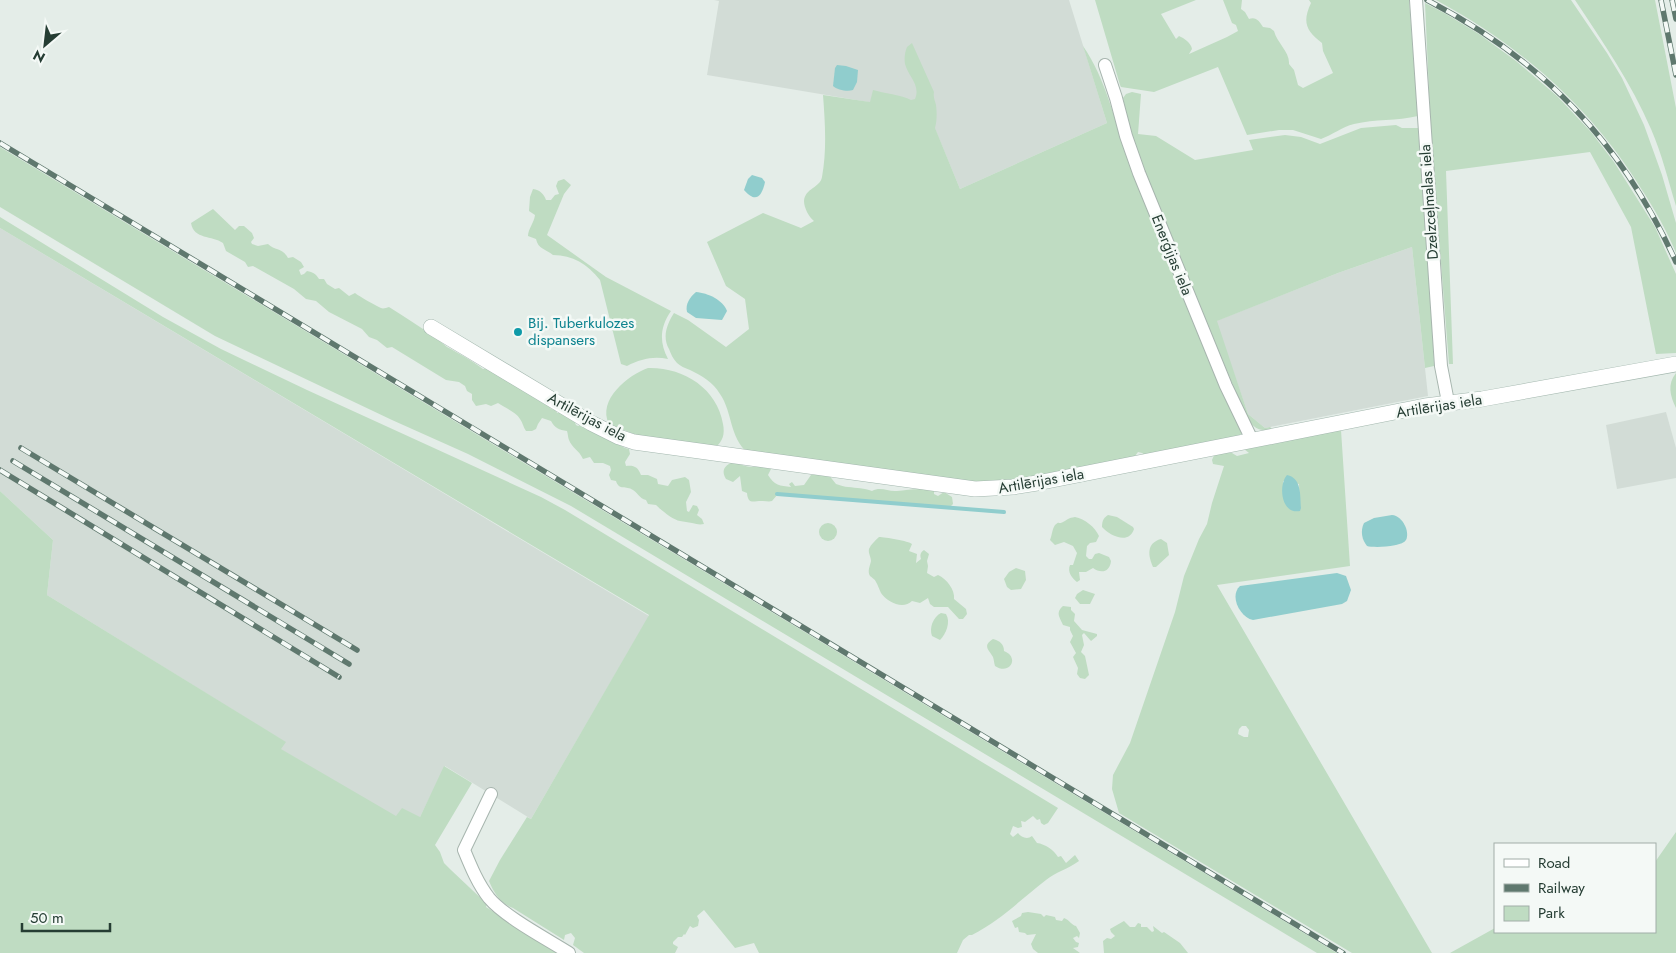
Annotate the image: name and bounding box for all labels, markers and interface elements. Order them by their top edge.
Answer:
north arrow [20,20,70,70]
text: N [29,45,49,68]
street label: Dzelzceļmalas iela [1414,144,1444,260]
street label: Enerģijas iela [1146,211,1198,299]
place label: Bij. Tuberkulozes dispansers [528,312,634,351]
marker: Bij. Tuberkulozes dispansers [512,326,524,338]
street label: Artilērijas iela [544,387,630,447]
street label: Artilērijas iela [1395,388,1483,424]
street label: Artilērijas iela [996,463,1086,499]
legend [1494,843,1656,933]
text: Road [1538,852,1570,874]
text: Railway [1538,877,1585,899]
scale bar [22,900,110,932]
text: Park [1538,902,1565,924]
text: 50 m [30,907,64,929]

